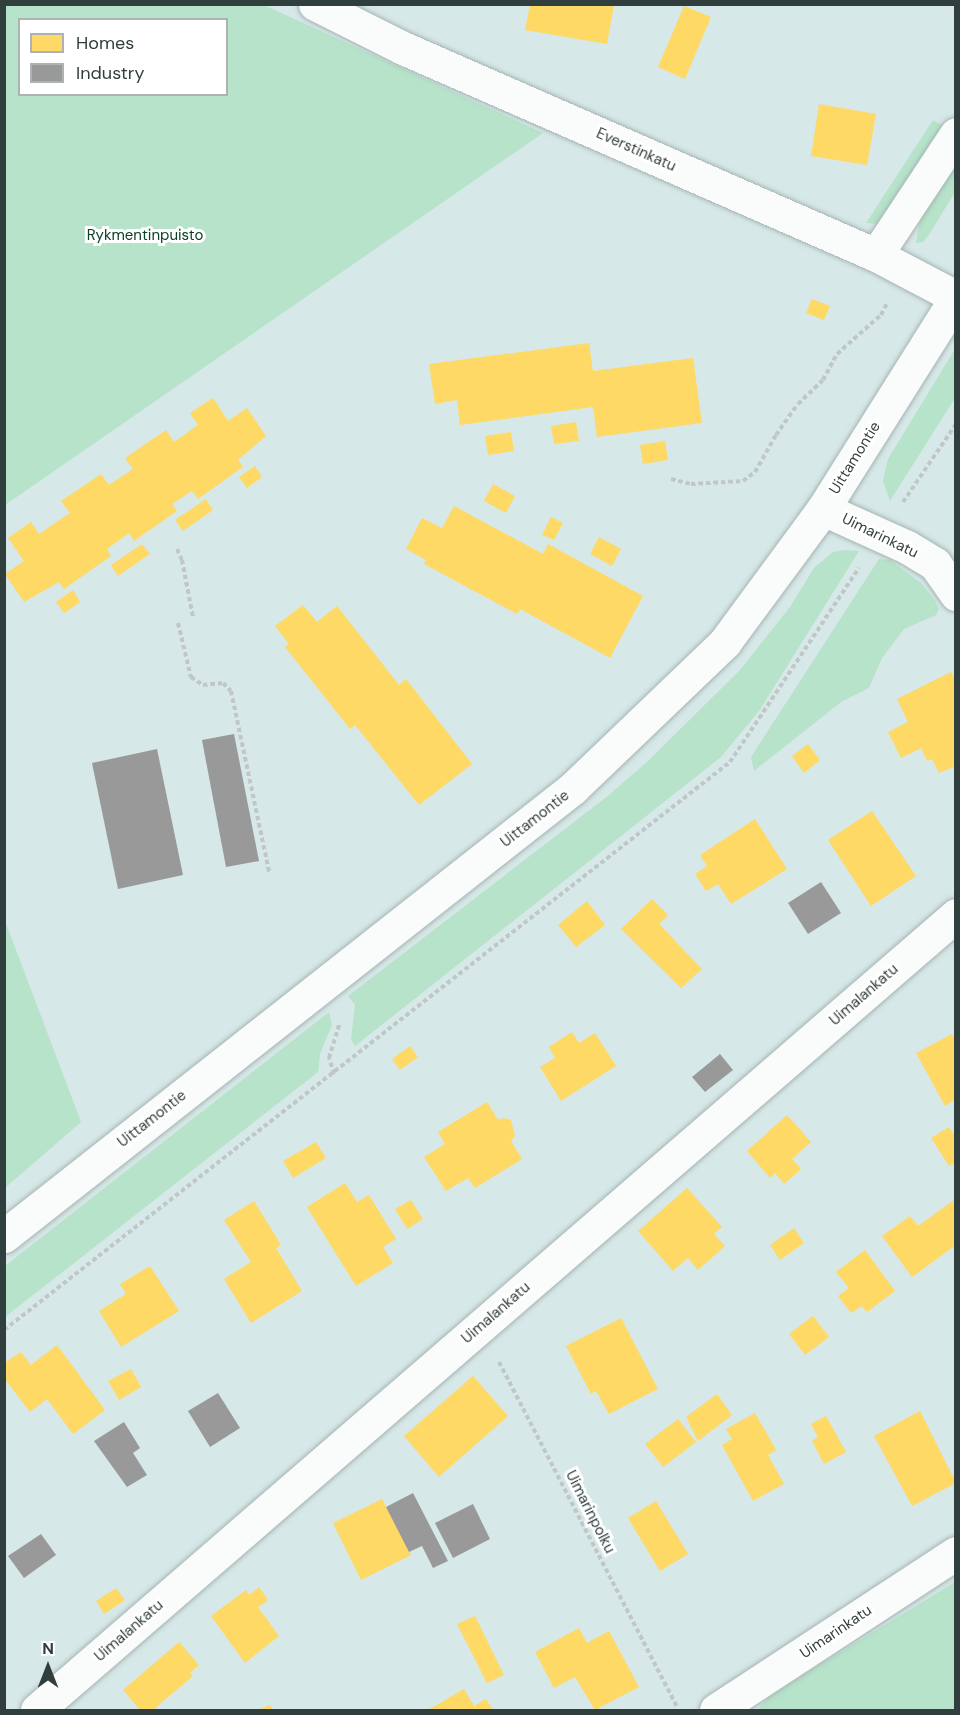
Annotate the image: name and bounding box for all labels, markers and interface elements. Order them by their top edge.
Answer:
legend [18,18,228,96]
text: Homes [76,31,134,55]
text: Industry [76,61,145,85]
street label: Everstinkatu [593,124,679,176]
park label: Rykmentinpuisto [87,227,203,245]
street label: Uittamontie [826,418,884,498]
street label: Uimarinkatu [839,510,921,562]
street label: Uittamontie [497,787,573,851]
street label: Uimalankatu [826,960,902,1030]
street label: Uittamontie [114,1087,190,1151]
street label: Uimalankatu [458,1278,534,1348]
street label: Uimarinpolku [561,1468,619,1556]
street label: Uimalankatu [91,1596,167,1666]
street label: Uimarinkatu [797,1601,875,1663]
north arrow [18,1637,78,1697]
text: N [42,1638,54,1659]

